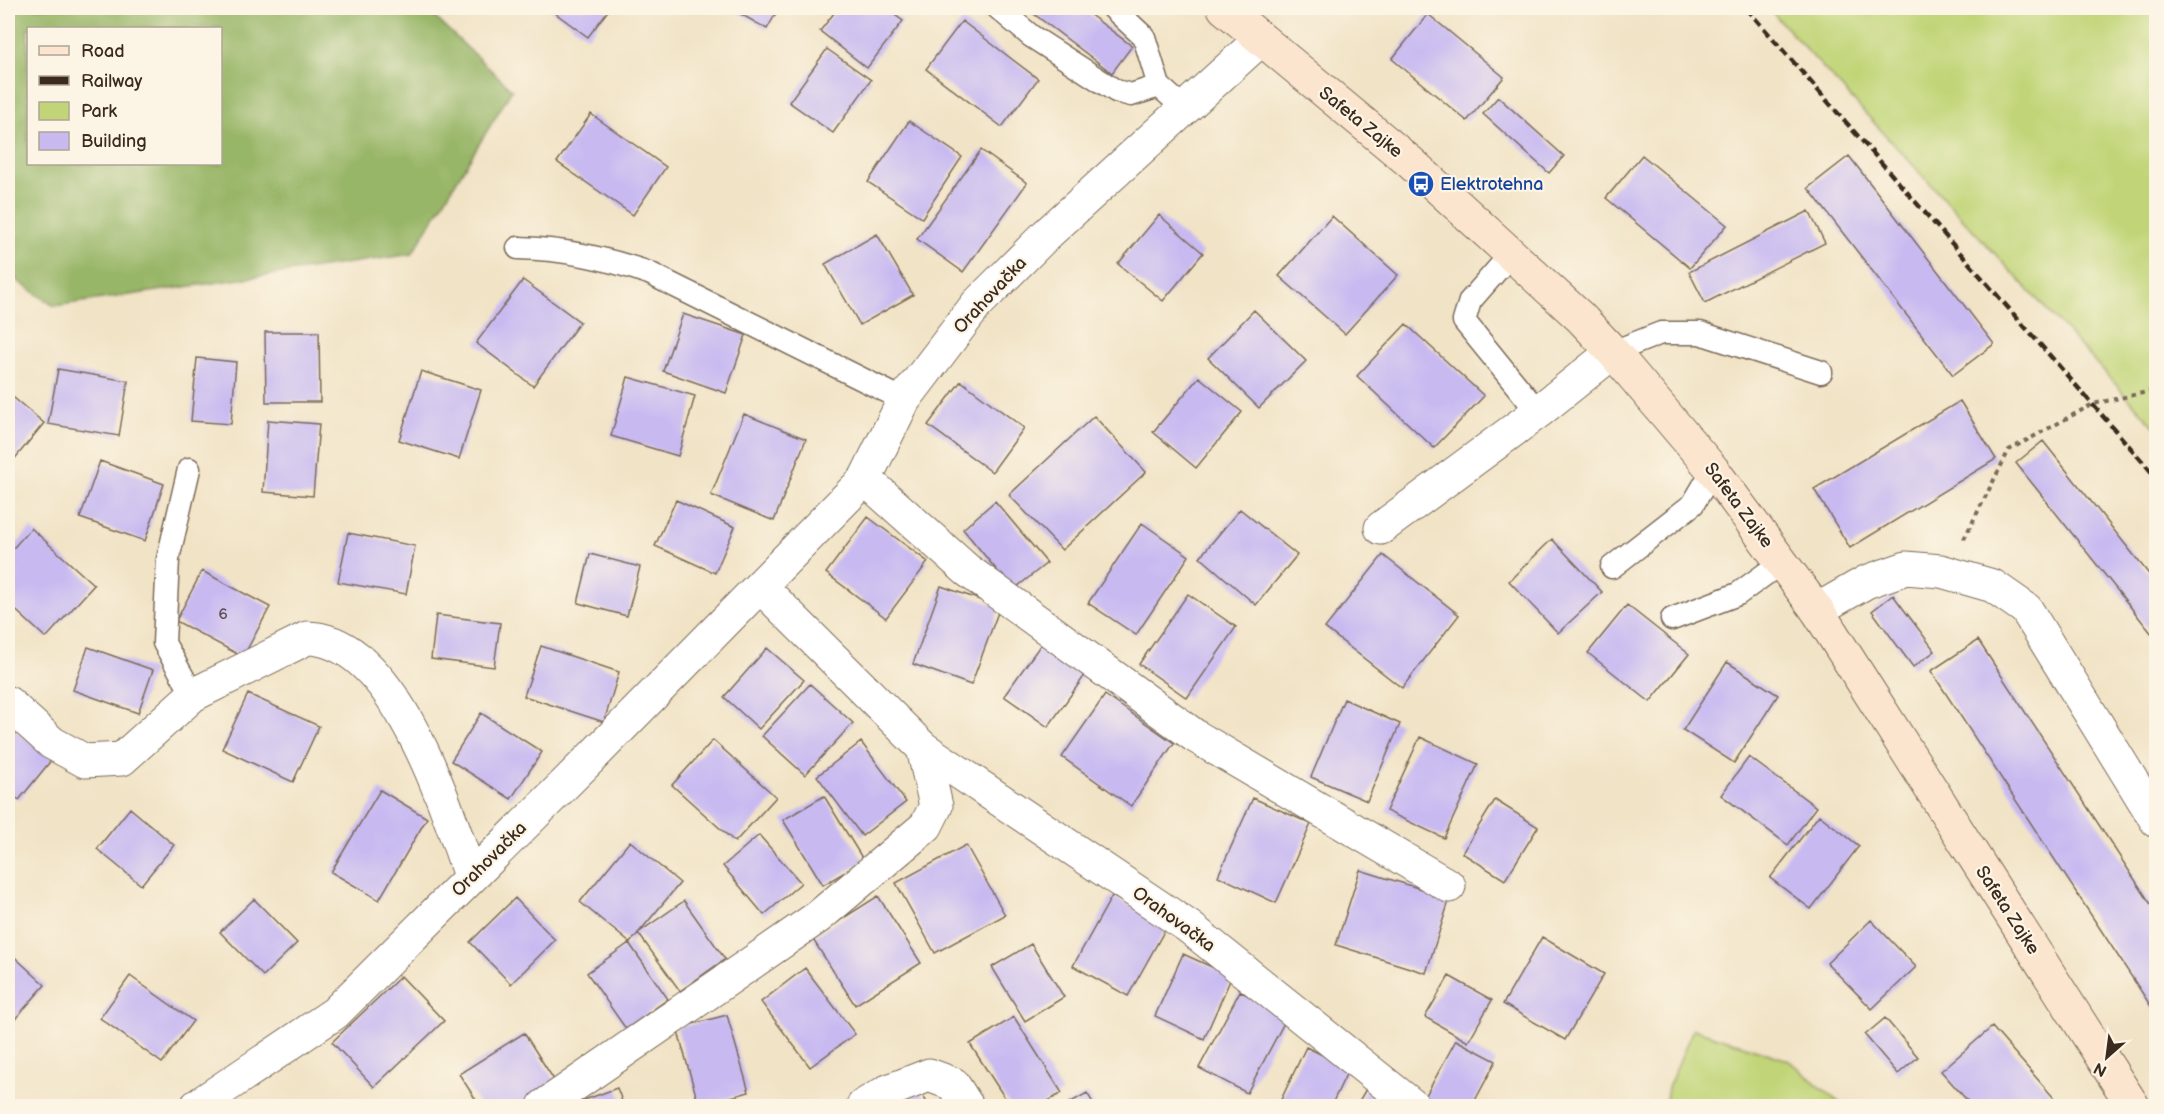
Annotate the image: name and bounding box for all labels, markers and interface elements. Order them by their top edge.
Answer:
legend [27,27,222,165]
text: Road [81,41,125,62]
text: Railway [81,71,143,92]
street label: Safeta Zajke [1315,82,1407,163]
text: Park [81,101,117,122]
text: Building [81,131,147,152]
bus stop icon: Elektrotehna [1406,169,1436,199]
place label: Elektrotehna [1440,174,1543,195]
street label: Orahovačka [950,253,1031,338]
street label: Safeta Zajke [1700,459,1778,552]
house number: 6 [218,605,228,624]
street label: Orahovačka [448,818,531,901]
street label: Safeta Zajke [1971,862,2044,959]
street label: Orahovačka [1128,882,1219,956]
north arrow [2077,1027,2137,1087]
text: N [2091,1058,2110,1080]

